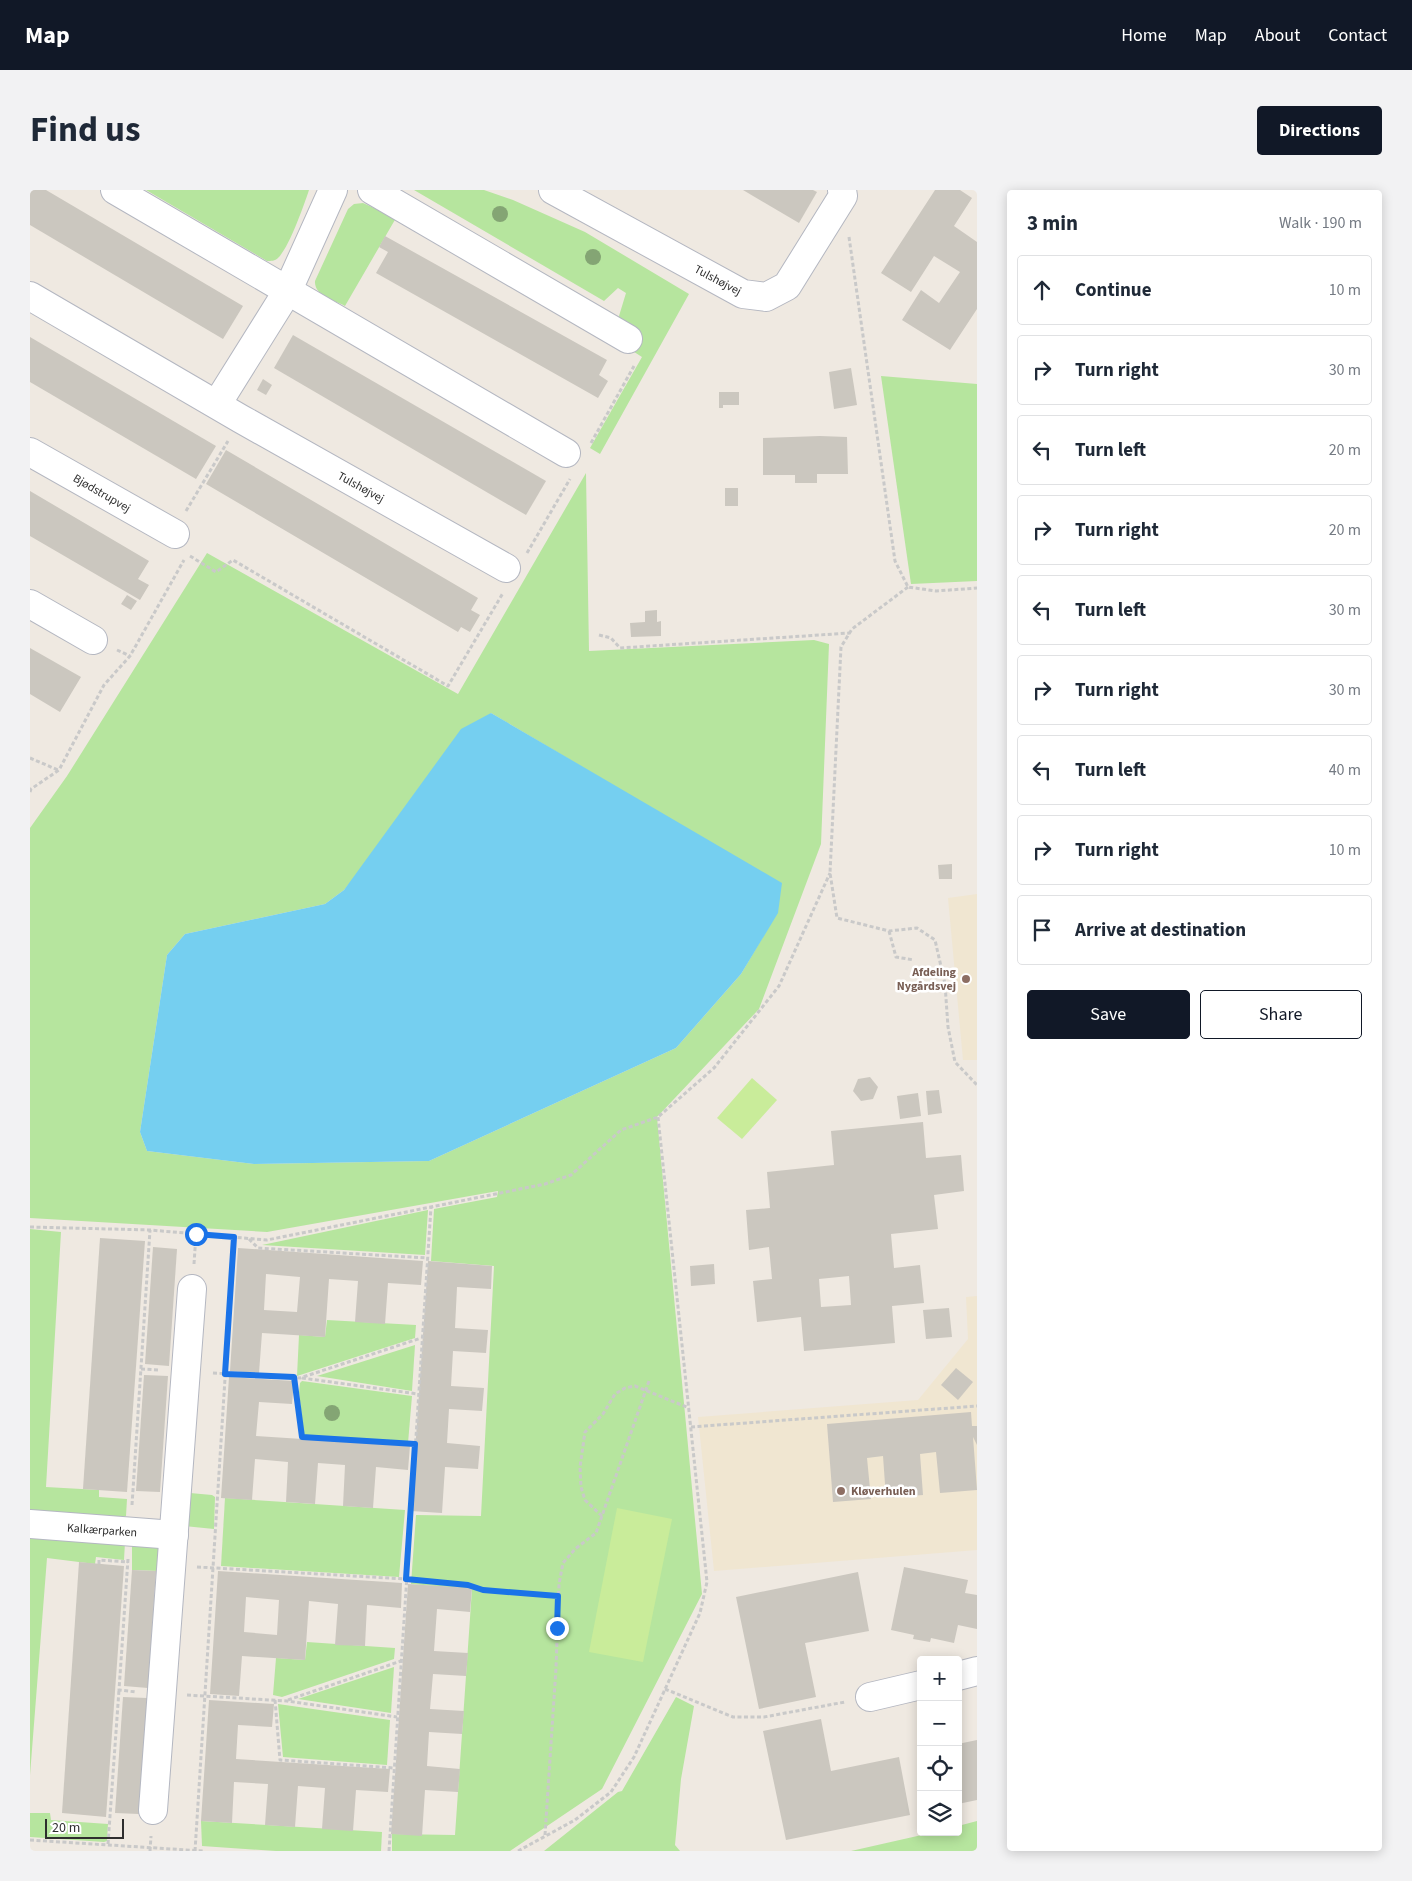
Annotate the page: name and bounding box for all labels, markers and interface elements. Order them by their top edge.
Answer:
text: Map [25,18,70,53]
text: Home [1121,23,1167,48]
text: Map [1195,23,1227,48]
text: About [1255,23,1300,48]
text: Contact [1328,23,1387,48]
text: Find us [30,105,140,155]
button: Directions [1257,106,1382,155]
text: 3 min [1027,208,1078,238]
text: Walk · 190 m [1279,212,1362,234]
street label: Tulshøjvej [691,261,744,300]
icon: ahead [1028,276,1056,304]
text: Continue [1075,277,1152,304]
text: 10 m [1329,279,1361,301]
icon: right [1028,356,1056,384]
text: Turn right [1075,357,1159,384]
text: 30 m [1329,359,1361,381]
icon: left [1028,436,1056,464]
text: Turn left [1075,437,1146,464]
text: 20 m [1329,439,1361,461]
street label: Tulshøjvej [334,468,387,507]
street label: Bjødstrupvej [70,470,134,517]
icon: right [1028,516,1056,544]
text: Turn right [1075,517,1159,544]
text: 20 m [1329,519,1361,541]
icon: left [1028,596,1056,624]
text: Turn left [1075,597,1146,624]
text: 30 m [1329,599,1361,621]
icon: right [1028,676,1056,704]
text: Turn right [1075,677,1159,704]
text: 30 m [1329,679,1361,701]
icon: left [1028,756,1056,784]
text: Turn left [1075,757,1146,784]
text: 40 m [1329,759,1361,781]
icon: right [1028,836,1056,864]
text: Turn right [1075,837,1159,864]
text: 10 m [1329,839,1361,861]
icon: arrive [1028,916,1056,944]
text: Arrive at destination [1075,917,1246,944]
place label: Afdeling Nygårdsvej [897,964,957,995]
marker: Afdeling Nygårdsvej [960,973,972,985]
button: Save [1027,990,1190,1039]
button: Share [1200,990,1362,1039]
route start [185,1223,208,1246]
place label: Kløverhulen [851,1483,916,1500]
marker: Kløverhulen [835,1485,847,1497]
street label: Kalkærparken [66,1520,138,1541]
route end [546,1617,569,1640]
map controls [917,1656,962,1836]
button: + [917,1656,962,1701]
button: − [917,1701,962,1746]
button: locate [917,1746,962,1791]
button: layers [917,1791,962,1836]
scale bar [45,1816,124,1839]
text: 20 m [52,1818,80,1838]

